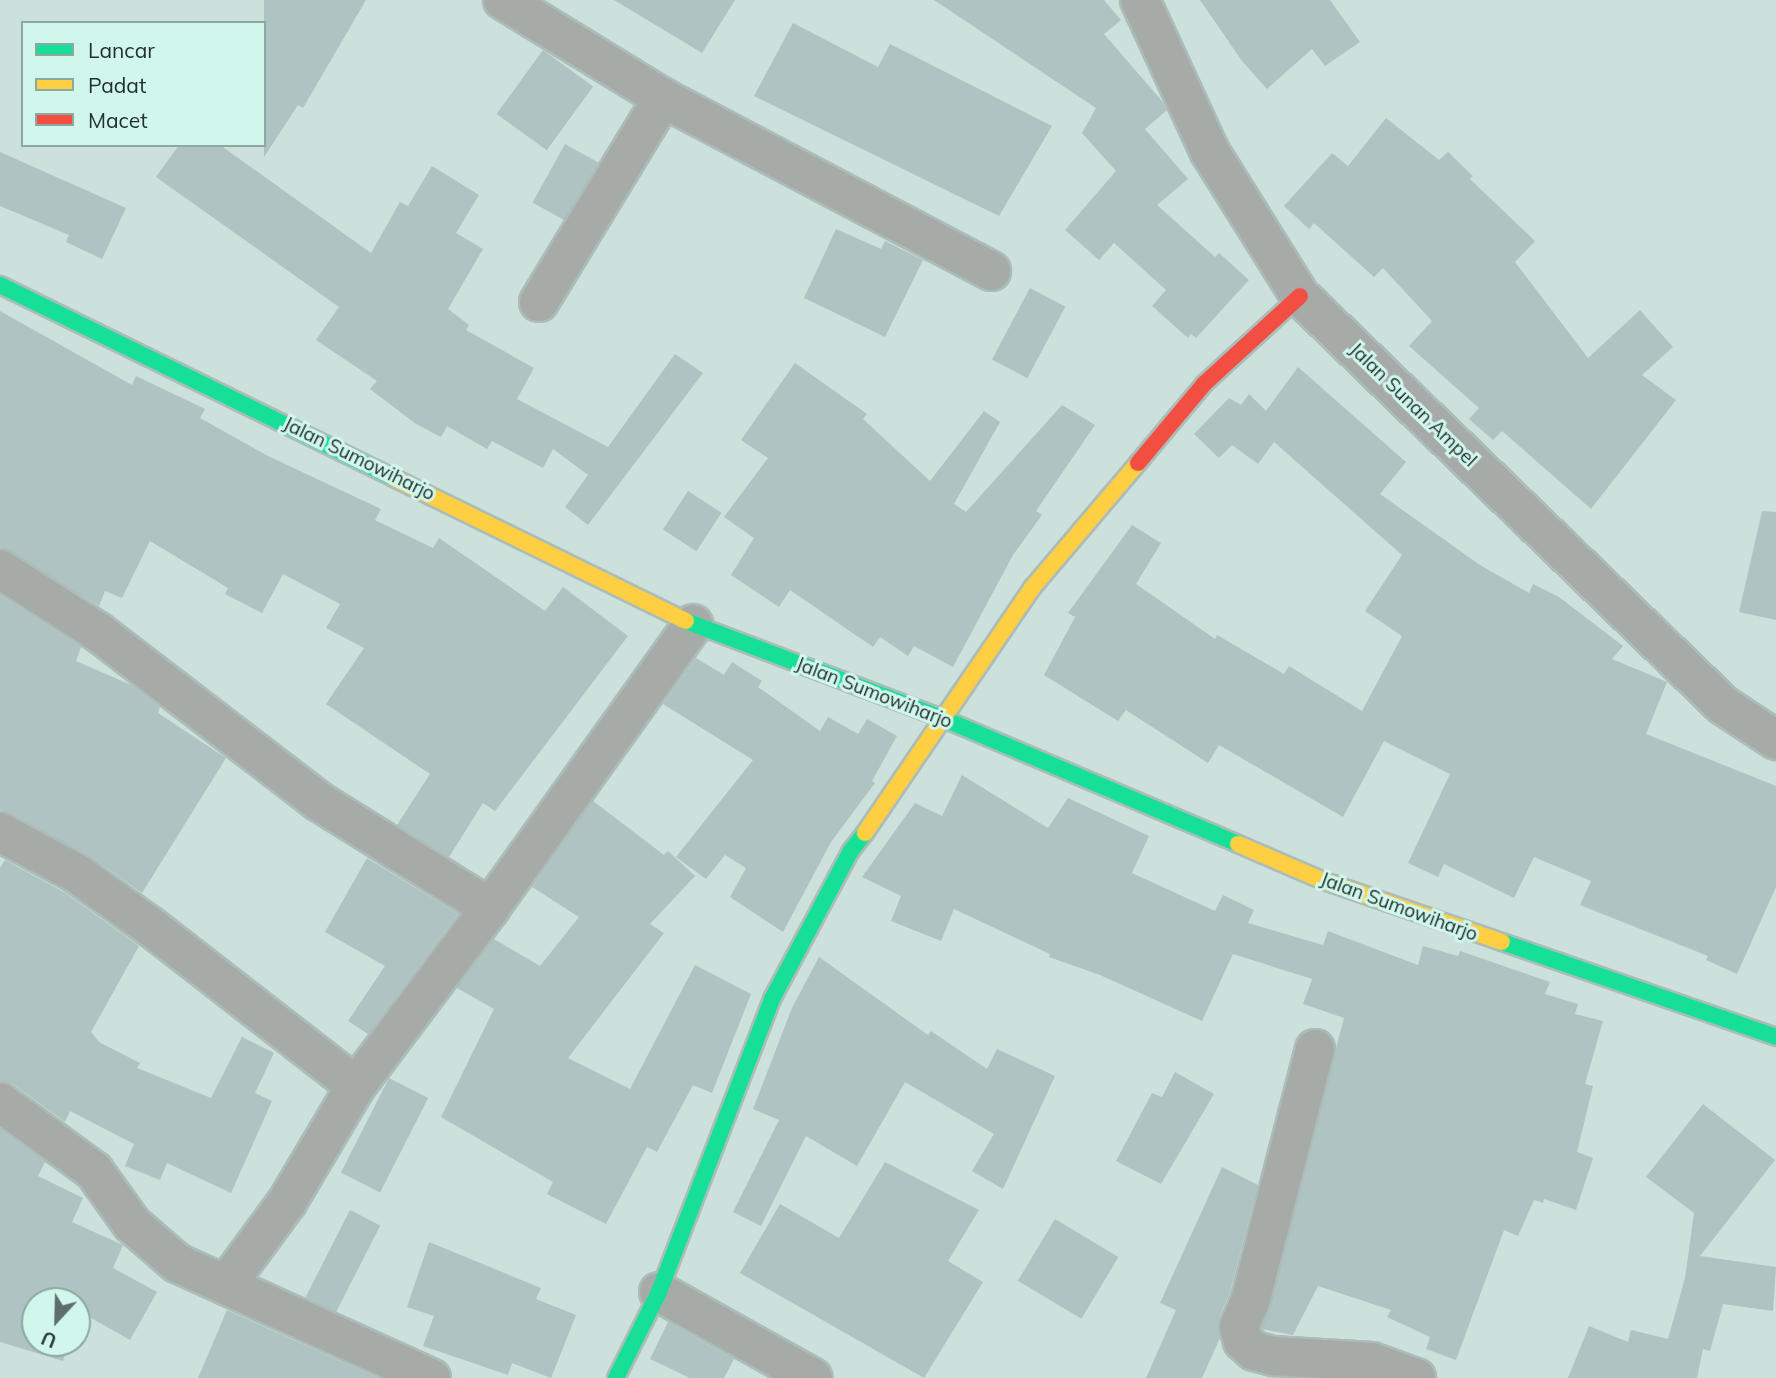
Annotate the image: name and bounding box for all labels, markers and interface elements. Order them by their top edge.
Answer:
legend [21,21,266,147]
text: Lancar [88,37,155,63]
text: Padat [88,72,146,98]
text: Macet [88,107,148,133]
street label: Jalan Sunan Ampel [1345,338,1481,472]
street label: Jalan Sumowiharjo [280,412,438,506]
street label: Jalan Sumowiharjo [793,653,955,733]
street label: Jalan Sumowiharjo [1317,868,1481,946]
north arrow [21,1287,91,1357]
text: U [38,1326,60,1353]

